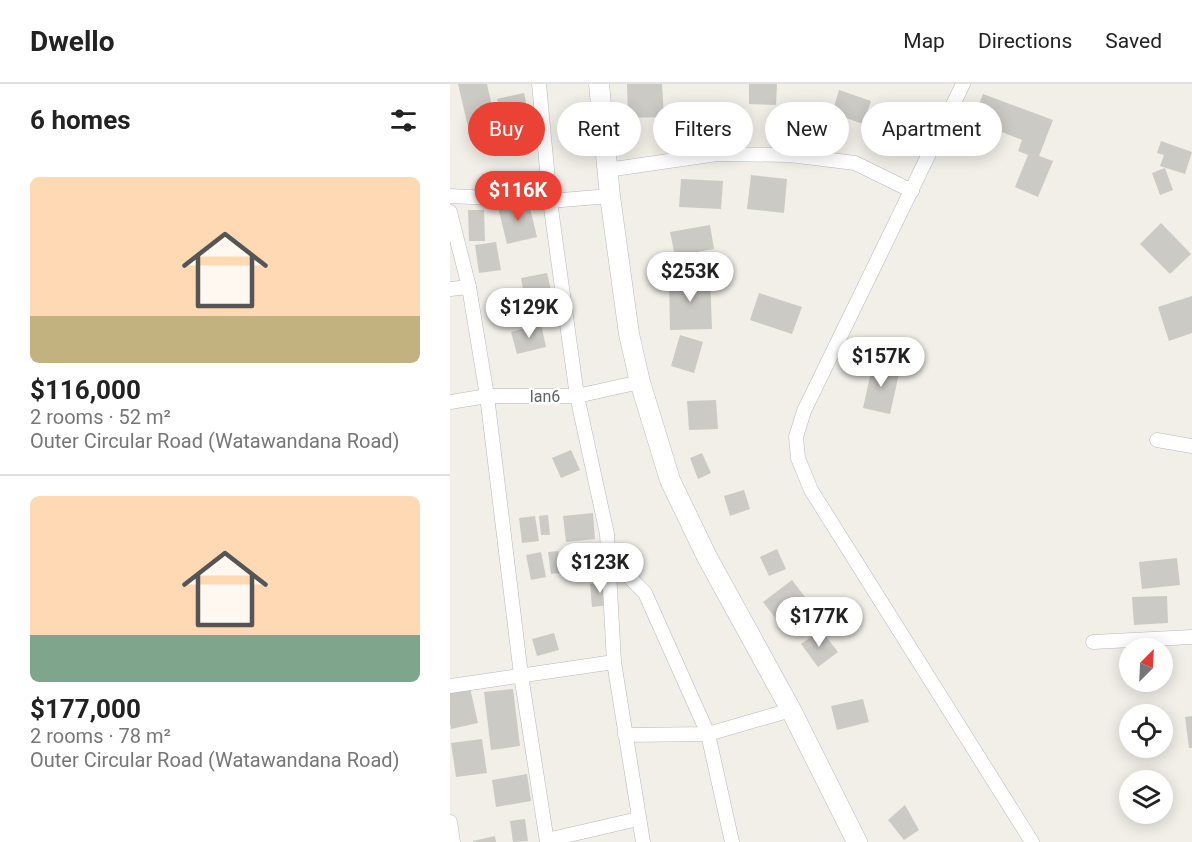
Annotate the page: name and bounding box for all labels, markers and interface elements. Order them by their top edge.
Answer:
text: Dwello [30,25,115,58]
text: Map [903,29,945,53]
text: Directions [978,29,1072,53]
text: Saved [1105,29,1162,53]
chip: Buy [468,102,545,156]
chip: Rent [557,102,641,156]
chip: Filters [653,102,753,156]
chip: New [765,102,849,156]
chip: Apartment [861,102,1002,156]
icon: filters [387,104,420,137]
text: 6 homes [30,105,131,135]
pin: $116K [476,171,560,222]
text: $116K [489,178,547,202]
icon: home [171,216,279,324]
pin: $253K [648,252,732,303]
text: $253K [661,259,719,283]
pin: $129K [487,288,571,339]
text: $129K [500,295,558,319]
pin: $157K [839,337,923,388]
text: $157K [852,344,910,368]
text: $116,000 [30,375,141,405]
street label: lan6 [530,387,560,406]
text: 2 rooms · 52 m² [30,405,171,429]
text: Outer Circular Road (Watawandana Road) [30,429,400,453]
icon: home [171,535,279,643]
pin: $123K [558,543,642,594]
text: $123K [571,550,629,574]
pin: $177K [777,597,861,648]
text: $177K [790,604,848,628]
north arrow [1119,638,1173,692]
map controls [1119,638,1173,824]
text: $177,000 [30,694,141,724]
button: locate [1119,704,1173,758]
text: 2 rooms · 78 m² [30,724,171,748]
text: Outer Circular Road (Watawandana Road) [30,748,400,772]
button: layers [1119,770,1173,824]

